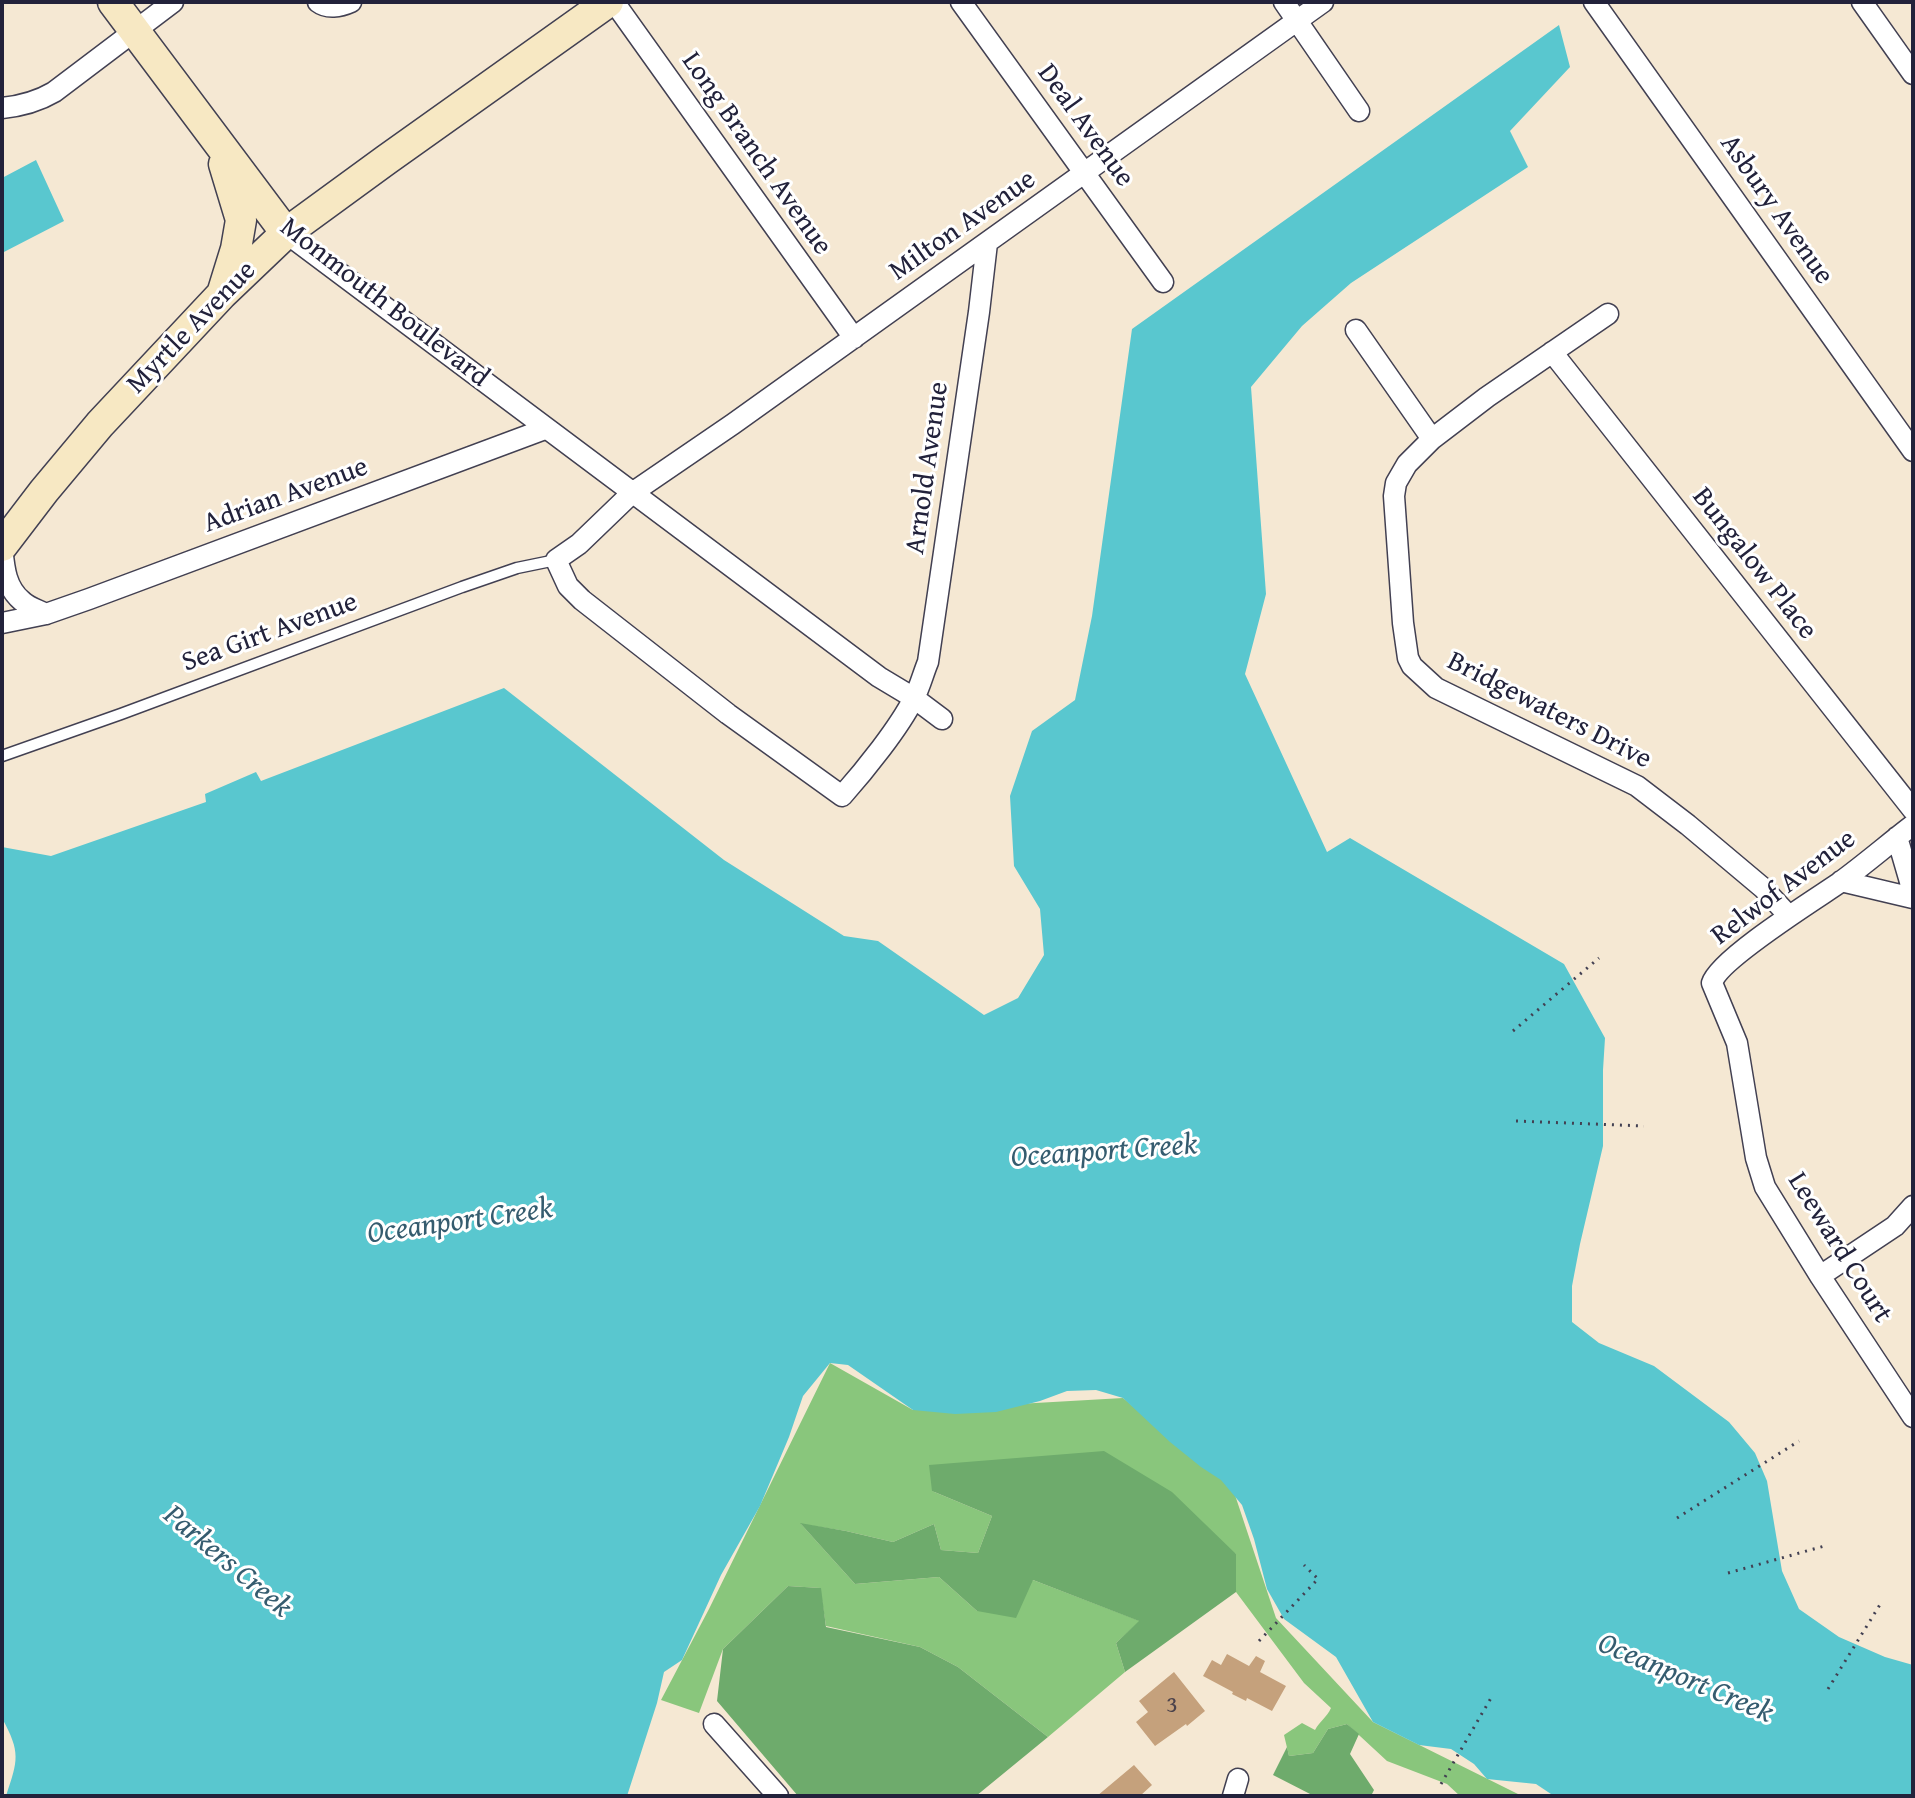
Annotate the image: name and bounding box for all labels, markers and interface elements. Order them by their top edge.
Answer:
street label: Long Branch Avenue [673,46,839,262]
street label: Deal Avenue [1029,58,1141,194]
street label: Asbury Avenue [1712,129,1840,291]
street label: Milton Avenue [883,163,1043,289]
street label: Monmouth Boulevard [273,211,495,395]
street label: Myrtle Avenue [120,255,264,401]
street label: Arnold Avenue [899,380,957,556]
street label: Adrian Avenue [199,451,373,541]
street label: Bungalow Place [1684,481,1824,647]
street label: Sea Girt Avenue [178,586,362,680]
street label: Bridgewaters Drive [1441,645,1657,777]
street label: Relwof Avenue [1705,823,1863,953]
water label: Oceanport Creek [1010,1128,1198,1176]
street label: Leeward Court [1779,1167,1899,1329]
water label: Oceanport Creek [365,1191,555,1253]
water label: Parkers Creek [156,1498,298,1626]
water label: Oceanport Creek [1592,1626,1778,1732]
house number: 3 [1166,1692,1178,1720]

